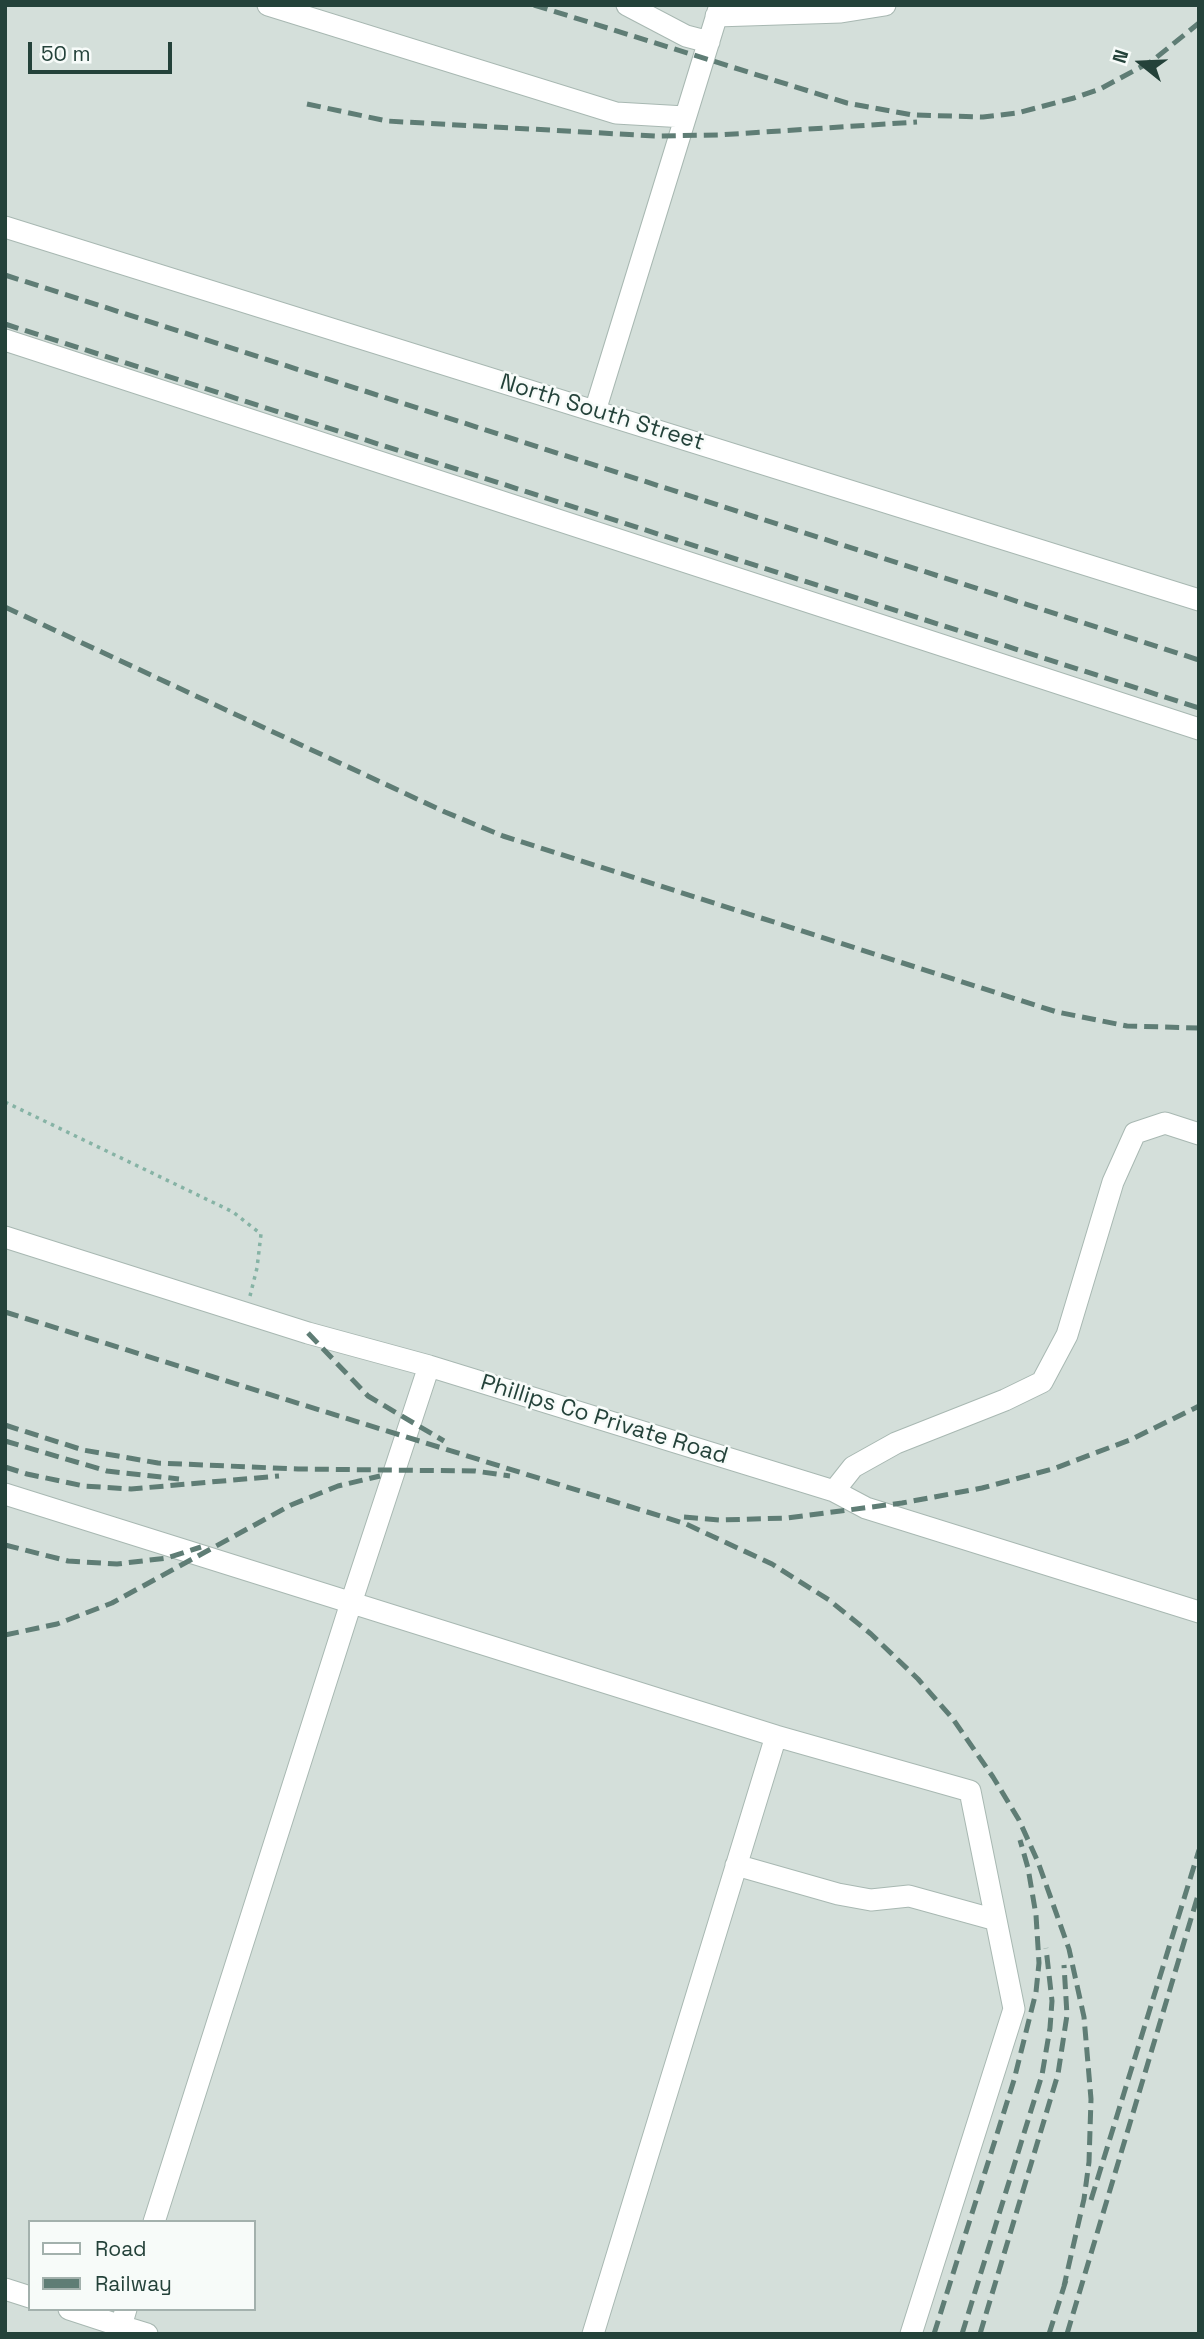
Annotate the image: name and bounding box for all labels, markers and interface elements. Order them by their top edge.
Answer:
scale bar [32,28,175,72]
north arrow [1106,28,1176,98]
text: 50 m [41,40,91,67]
text: N [1107,46,1134,66]
street label: North South Street [497,369,707,457]
street label: Phillips Co Private Road [477,1369,731,1471]
legend [28,2220,256,2311]
text: Road [95,2235,147,2262]
text: Railway [95,2270,172,2297]

